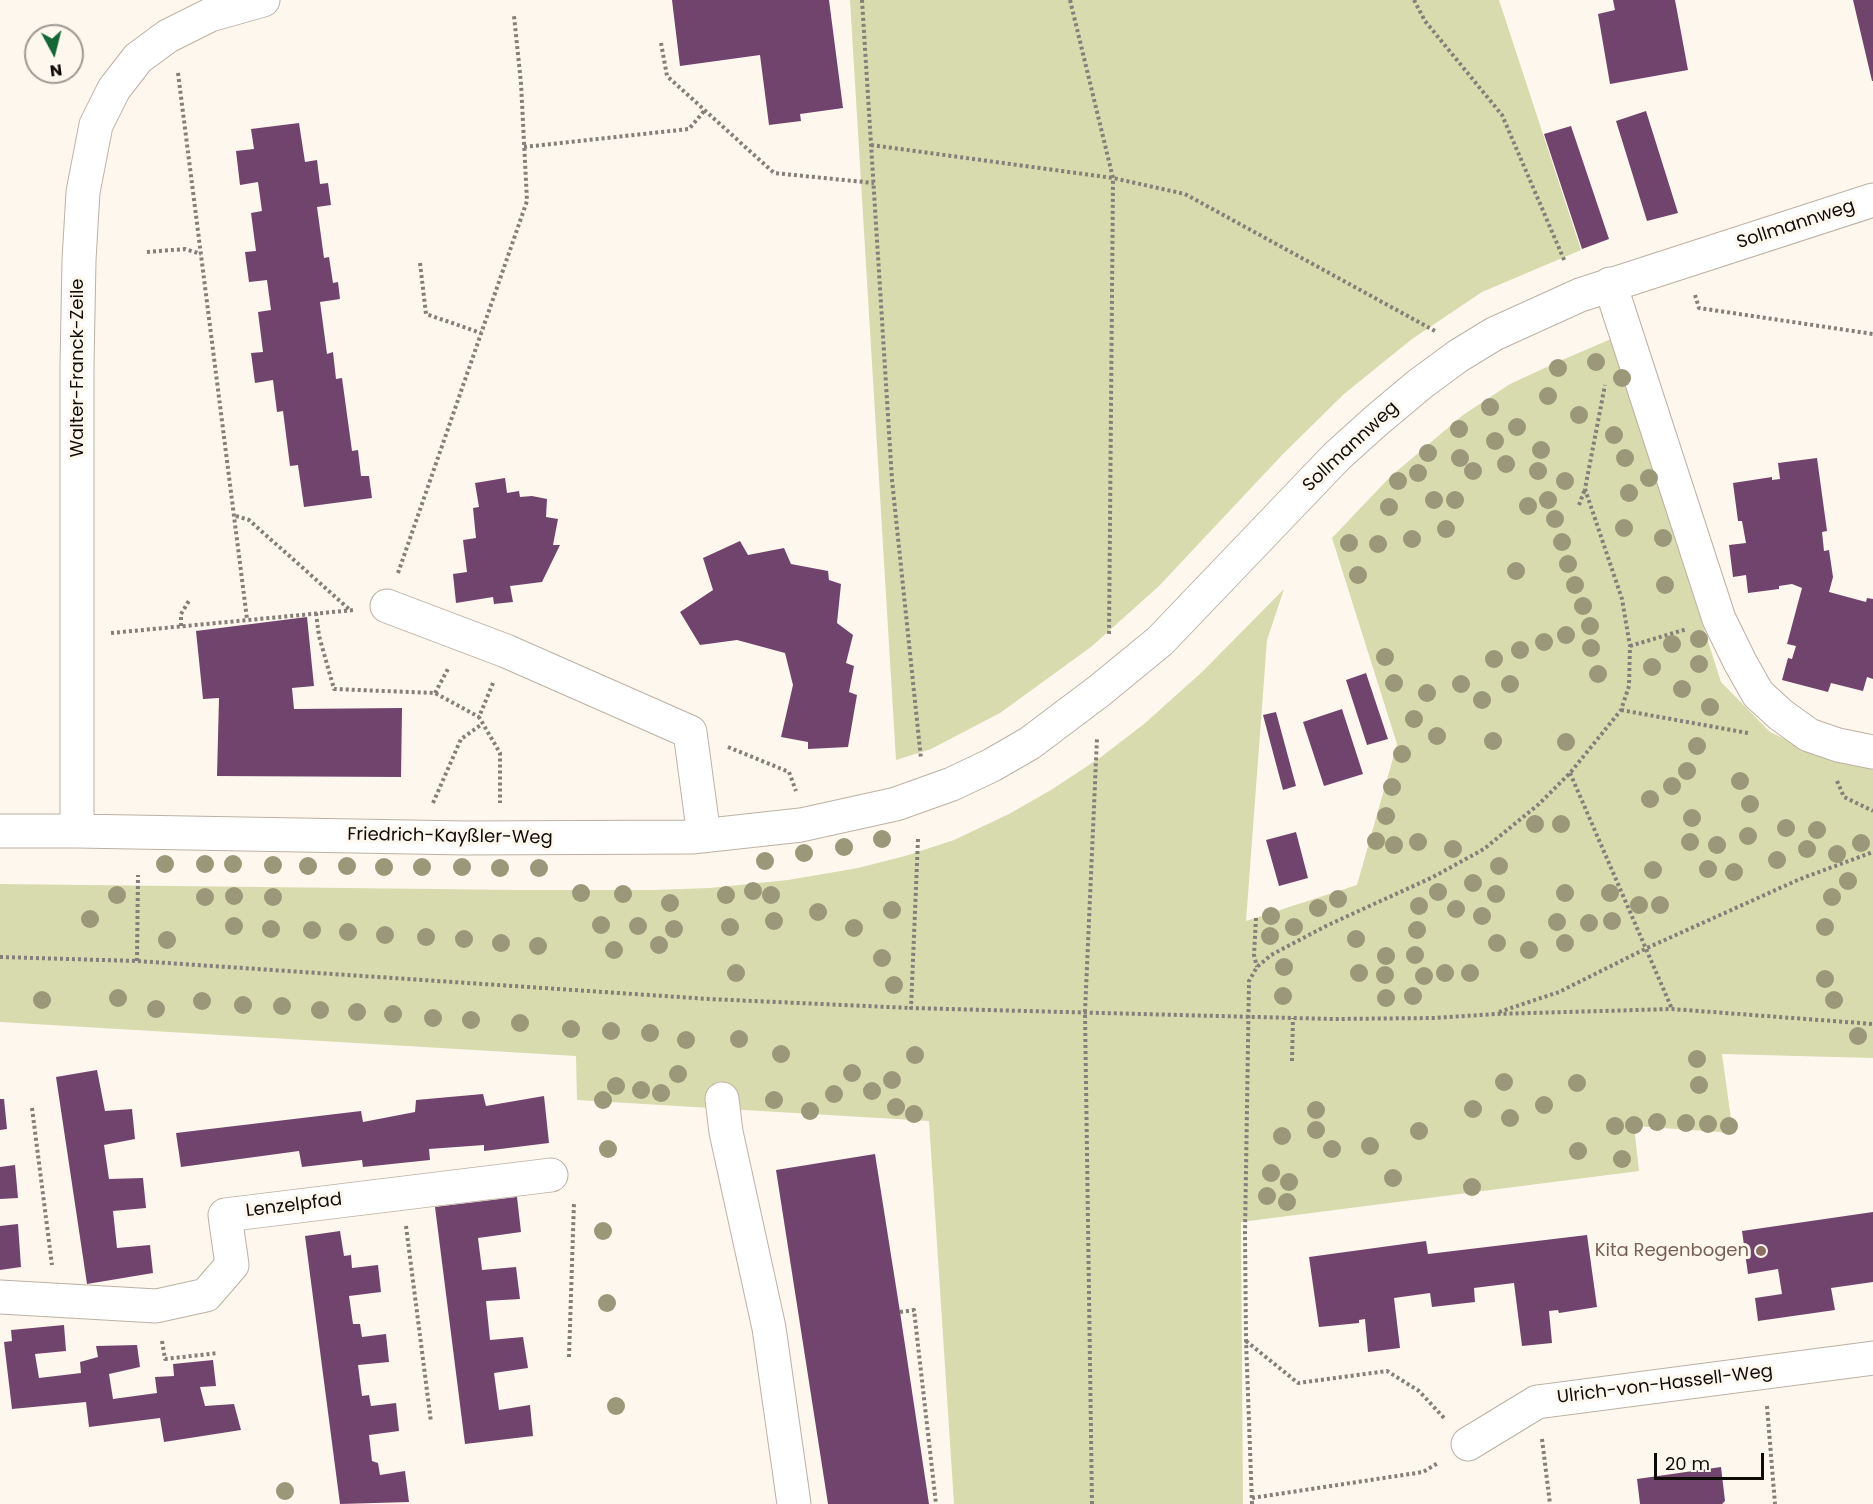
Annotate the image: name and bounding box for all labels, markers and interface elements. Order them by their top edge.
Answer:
north arrow [24,24,84,84]
text: N [49,58,63,83]
street label: Sollmannweg [1734,196,1858,254]
street label: Walter-Franck-Zeile [67,278,89,458]
street label: Sollmannweg [1299,397,1403,497]
street label: Friedrich-Kayßler-Weg [347,824,553,850]
street label: Lenzelpfad [245,1189,343,1223]
place label: Kita Regenbogen [1595,1240,1749,1262]
marker: Kita Regenbogen [1754,1244,1768,1258]
street label: Ulrich-von-Hassell-Weg [1556,1361,1774,1409]
scale bar [1657,1441,1766,1479]
text: 20 m [1665,1451,1710,1476]

